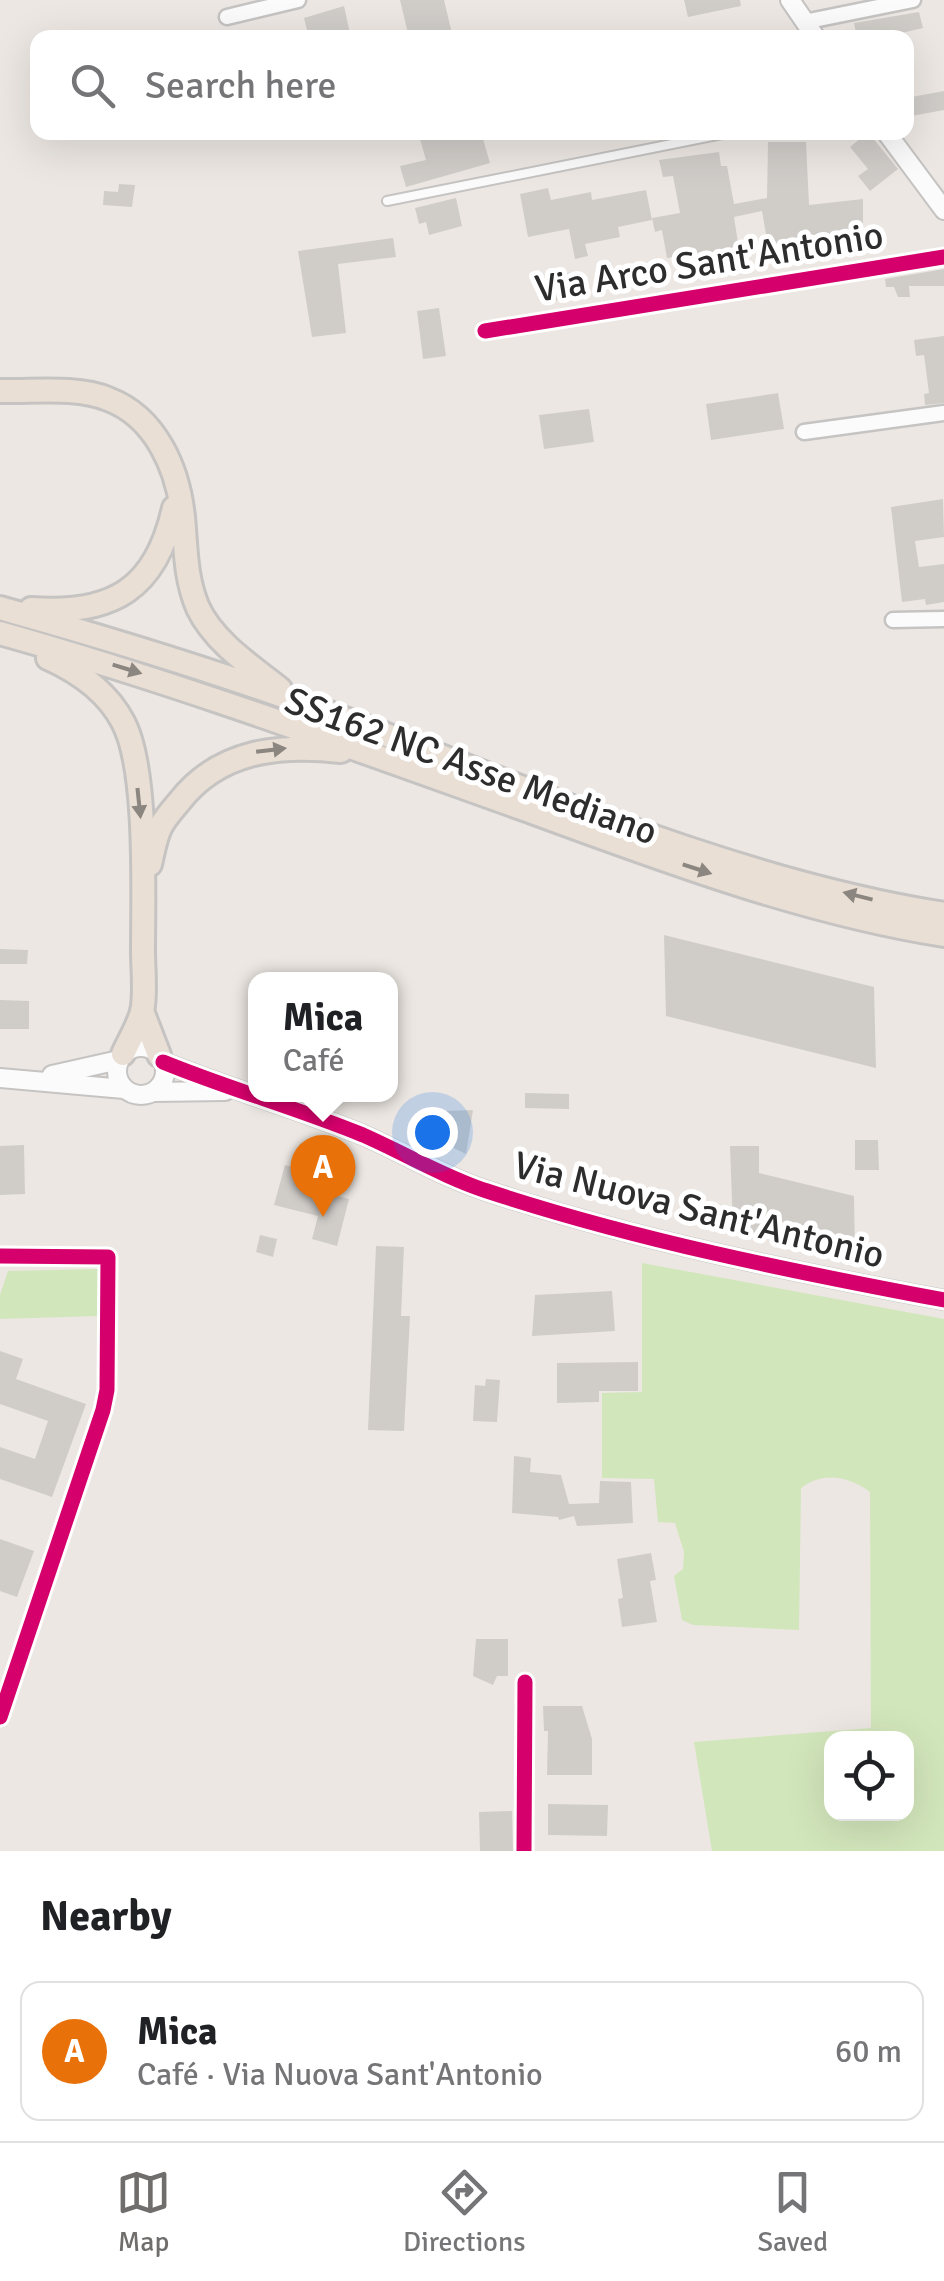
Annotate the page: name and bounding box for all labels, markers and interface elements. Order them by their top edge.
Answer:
search box [30,30,914,140]
icon: search [65,58,120,113]
text: Search here [145,62,337,109]
street label: Via Arco Sant'Antonio [532,211,886,313]
one-way arrow [113,662,143,677]
street label: SS162 NC Asse Mediano [278,677,664,855]
one-way arrow [256,742,288,758]
one-way arrow [131,788,147,820]
one-way arrow [682,862,712,877]
one-way arrow [842,888,873,903]
popup [248,972,398,1102]
text: Mica [283,994,363,1041]
text: Café [283,1041,345,1080]
your location [407,1107,458,1158]
pin: A [290,1134,356,1217]
street label: Via Nuova Sant'Antonio [509,1141,889,1279]
map controls [824,1731,914,1821]
button: locate [824,1731,914,1821]
text: Nearby [40,1891,172,1942]
text: Mica [137,2008,218,2055]
text: A [64,2032,85,2071]
text: 60 m [835,2032,902,2071]
text: Café · Via Nuova Sant'Antonio [137,2055,543,2094]
tab: Map [116,2165,171,2259]
tab: Directions [403,2165,525,2259]
tab: Saved [757,2165,828,2259]

